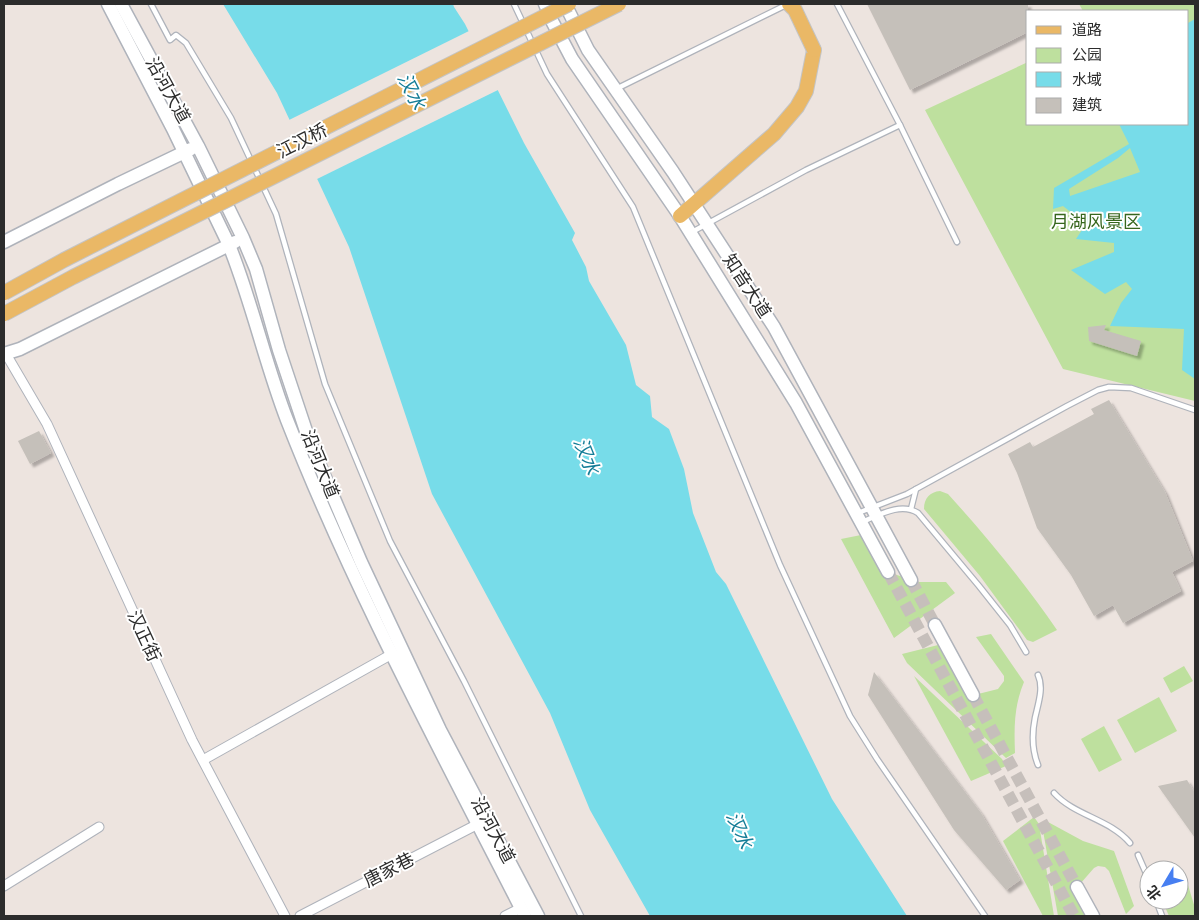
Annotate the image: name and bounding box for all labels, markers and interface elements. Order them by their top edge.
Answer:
legend [1026,10,1189,125]
text: 道路 [1072,19,1102,41]
text: 公园 [1072,44,1102,66]
street label: 沿河大道 [139,52,197,128]
water label: 汉水 [391,68,433,115]
text: 水域 [1072,69,1102,91]
text: 建筑 [1072,94,1102,116]
street label: 江汉桥 [272,117,332,165]
park label: 月湖风景区 [1051,209,1141,235]
street label: 知音大道 [716,249,778,323]
street label: 沿河大道 [294,426,346,502]
water label: 汉水 [567,434,607,480]
street label: 汉正街 [121,606,167,666]
street label: 沿河大道 [465,792,521,868]
water label: 汉水 [720,807,760,854]
street label: 唐家巷 [359,846,419,894]
north arrow [1139,860,1189,910]
text: 北 [1142,881,1166,905]

